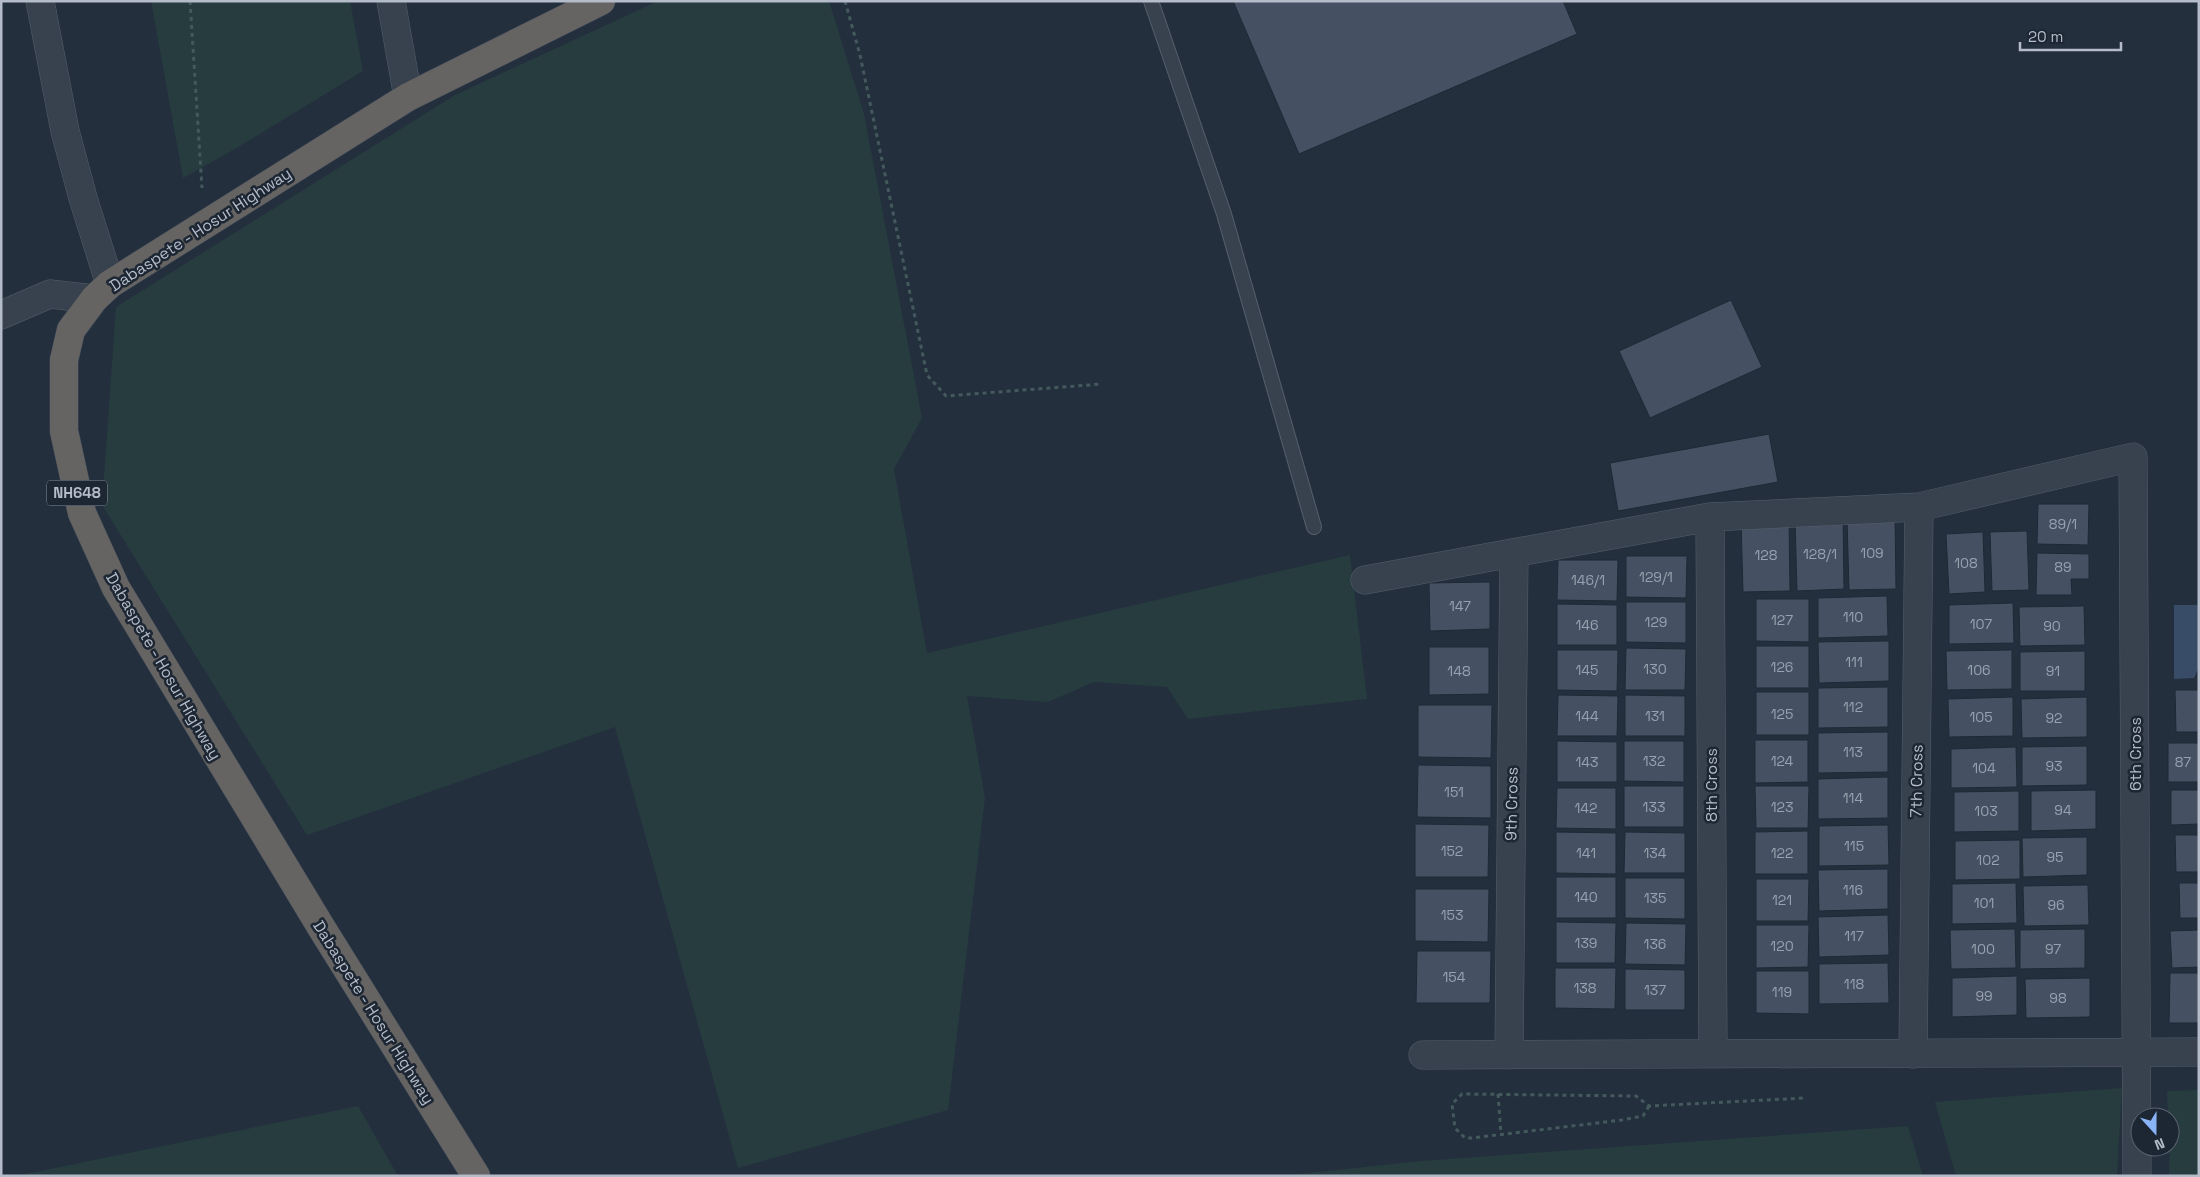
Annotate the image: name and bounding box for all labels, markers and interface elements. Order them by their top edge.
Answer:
scale bar [2020,20,2121,52]
text: 20 m [2028,27,2063,46]
street label: Dabaspete - Hosur Highway [105,163,295,296]
road number: NH648 [47,480,107,506]
house number: 89/1 [2049,515,2077,533]
house number: 109 [1860,544,1884,562]
house number: 128/1 [1803,545,1837,563]
house number: 128 [1754,546,1778,564]
house number: 108 [1954,554,1978,572]
house number: 89 [2054,558,2072,576]
house number: 129/1 [1639,568,1673,586]
street label: Dabaspete - Hosur Highway [101,569,226,764]
house number: 146/1 [1571,571,1605,589]
house number: 147 [1449,597,1471,615]
house number: 110 [1843,608,1863,626]
house number: 127 [1771,611,1793,629]
house number: 129 [1645,613,1667,631]
house number: 107 [1970,615,1992,633]
house number: 146 [1575,616,1599,634]
house number: 90 [2043,617,2061,635]
house number: 111 [1845,653,1863,671]
house number: 126 [1771,658,1793,676]
house number: 130 [1643,660,1667,678]
house number: 145 [1576,661,1599,679]
house number: 106 [1967,661,1991,679]
house number: 148 [1447,662,1471,680]
house number: 91 [2046,662,2060,680]
house number: 112 [1843,698,1863,716]
house number: 125 [1771,705,1793,723]
house number: 144 [1575,707,1599,725]
house number: 131 [1645,707,1665,725]
house number: 105 [1969,708,1993,726]
house number: 92 [2045,709,2063,727]
street label: 6th Cross [2125,717,2146,791]
house number: 113 [1843,743,1863,761]
street label: 7th Cross [1905,744,1928,818]
street label: 8th Cross [1701,748,1722,822]
house number: 132 [1643,752,1665,770]
house number: 124 [1771,752,1794,770]
house number: 143 [1575,753,1599,771]
house number: 87 [2175,753,2191,771]
house number: 93 [2045,757,2063,775]
house number: 104 [1972,759,1996,777]
street label: 9th Cross [1500,767,1523,841]
house number: 151 [1444,783,1464,801]
house number: 114 [1843,789,1863,807]
house number: 133 [1643,798,1665,816]
house number: 123 [1771,798,1793,816]
house number: 142 [1574,799,1598,817]
house number: 94 [2054,801,2072,819]
house number: 103 [1974,802,1998,820]
house number: 115 [1844,837,1864,855]
house number: 152 [1441,842,1463,860]
house number: 141 [1576,844,1596,862]
house number: 134 [1643,844,1667,862]
house number: 122 [1771,844,1793,862]
house number: 95 [2047,848,2063,866]
house number: 102 [1976,851,2000,869]
house number: 116 [1843,881,1863,899]
house number: 140 [1574,888,1598,906]
house number: 135 [1644,889,1666,907]
house number: 121 [1772,891,1792,909]
house number: 101 [1974,894,1994,912]
house number: 96 [2047,896,2065,914]
house number: 153 [1441,906,1463,924]
street label: Dabaspete - Hosur Highway [308,916,439,1108]
house number: 117 [1844,927,1864,945]
house number: 139 [1575,934,1597,952]
house number: 136 [1644,935,1666,953]
house number: 120 [1770,937,1794,955]
house number: 100 [1971,940,1995,958]
house number: 97 [2045,940,2061,958]
house number: 154 [1443,968,1466,986]
house number: 118 [1844,975,1864,993]
house number: 138 [1573,979,1597,997]
house number: 137 [1644,981,1666,999]
house number: 119 [1772,983,1792,1001]
house number: 99 [1975,987,1993,1005]
house number: 98 [2049,989,2067,1007]
north arrow [2130,1107,2180,1157]
text: N [2152,1134,2167,1154]

